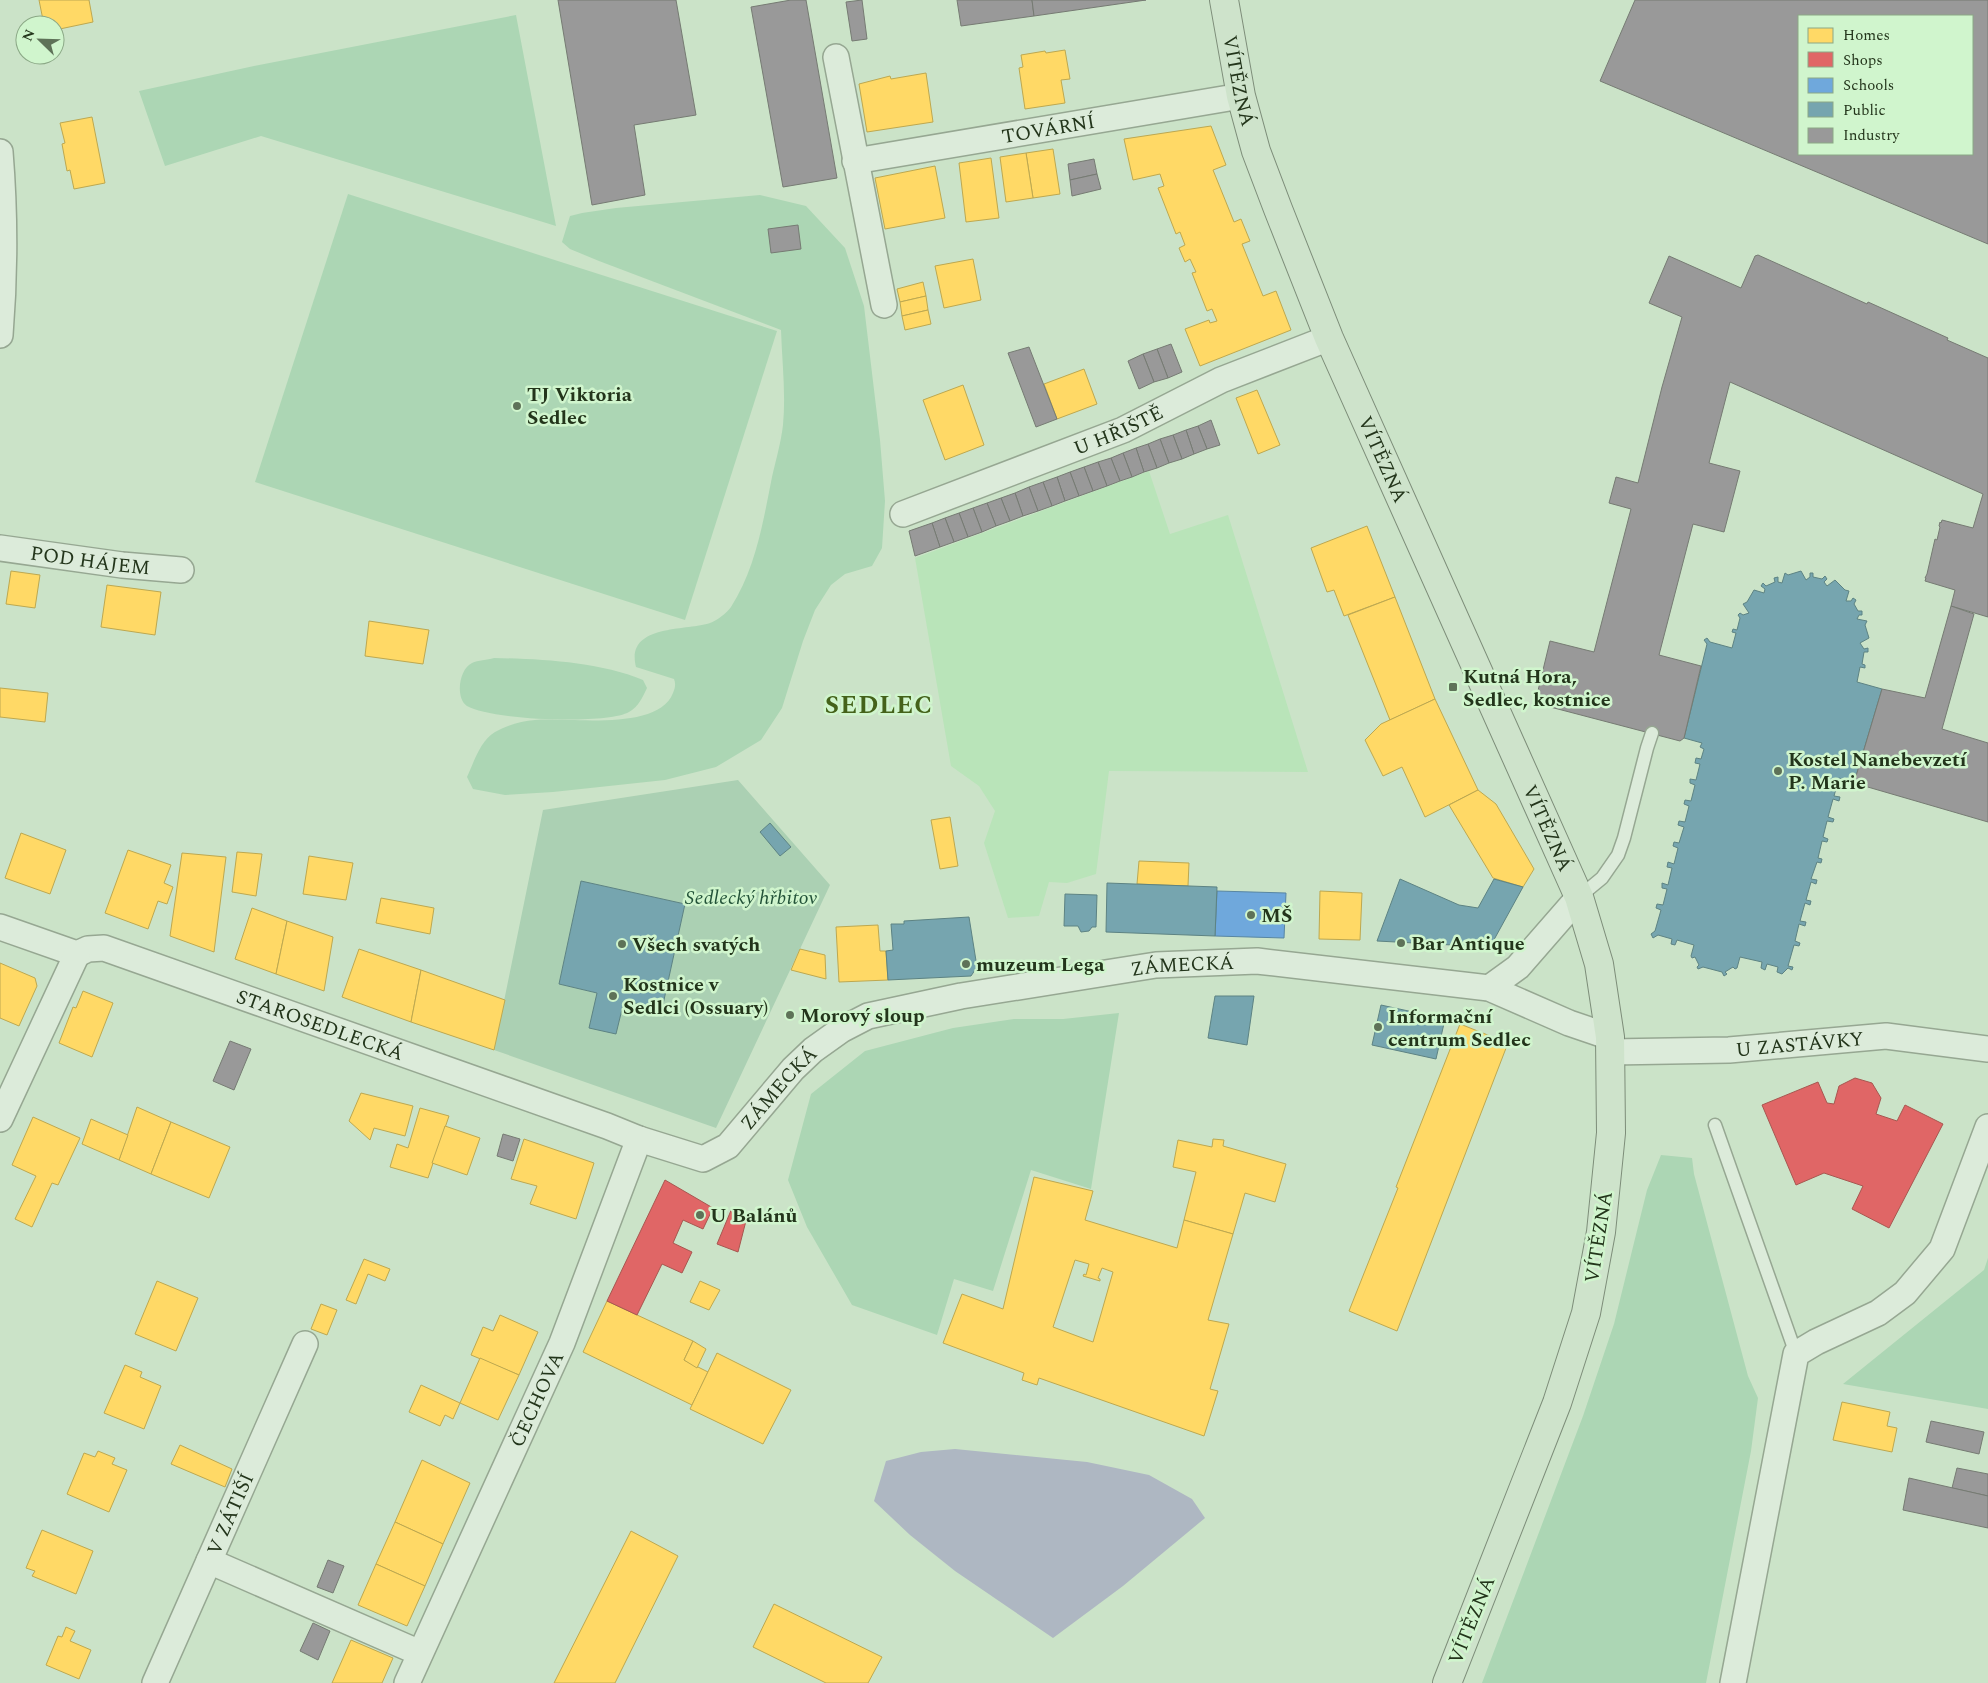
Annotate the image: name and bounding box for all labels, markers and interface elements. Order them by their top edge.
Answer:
north arrow [15,15,65,65]
legend [1798,15,1973,155]
text: Homes [1843,24,1890,47]
text: N [17,26,40,44]
street label: VÍTĚZNÁ [1214,33,1263,130]
text: Shops [1843,49,1883,72]
text: Schools [1843,74,1894,97]
text: Public [1843,99,1886,122]
street label: TOVÁRNÍ [1000,107,1097,152]
text: Industry [1843,124,1900,147]
place label: TJ Viktoria Sedlec [527,380,633,433]
street label: U HŘIŠTĚ [1069,398,1169,464]
marker: TJ Viktoria Sedlec [511,400,523,412]
street label: VÍTĚZNÁ [1350,411,1415,508]
street label: POD HÁJEM [28,538,151,583]
place label: Kutná Hora, Sedlec, kostnice [1463,662,1611,715]
marker: Kutná Hora, Sedlec, kostnice [1447,681,1459,693]
district label: SEDLEC [825,687,933,725]
place label: Kostel Nanebevzetí P. Marie [1788,745,1968,798]
marker: Kostel Nanebevzetí P. Marie [1772,765,1784,777]
street label: VÍTĚZNÁ [1515,780,1580,877]
park label: Sedlecký hřbitov [685,883,817,913]
place label: MŠ [1261,901,1292,931]
marker: MŠ [1245,909,1257,921]
place label: Bar Antique [1411,929,1525,959]
place label: Všech svatých [632,930,760,960]
marker: Bar Antique [1395,937,1407,949]
marker: Všech svatých [616,938,628,950]
street label: ZÁMECKÁ [1129,948,1235,985]
place label: muzeum Lega [976,950,1105,980]
marker: muzeum Lega [960,958,972,970]
place label: Kostnice v Sedlci (Ossuary) [623,970,768,1023]
street label: STAROSEDLECKÁ [232,982,408,1069]
marker: Kostnice v Sedlci (Ossuary) [607,990,619,1002]
place label: Morový sloup [800,1001,925,1031]
place label: Informační centrum Sedlec [1388,1002,1531,1055]
marker: Morový sloup [784,1009,796,1021]
marker: Informační centrum Sedlec [1372,1021,1384,1033]
street label: U ZASTÁVKY [1734,1024,1865,1065]
street label: ZÁMECKÁ [734,1040,824,1137]
street label: VÍTĚZNÁ [1577,1189,1621,1285]
place label: U Balánů [710,1201,798,1231]
marker: U Balánů [694,1209,706,1221]
street label: ČECHOVA [503,1347,572,1452]
street label: V ZÁTIŠÍ [199,1468,262,1560]
street label: VÍTĚZNÁ [1441,1572,1503,1669]

